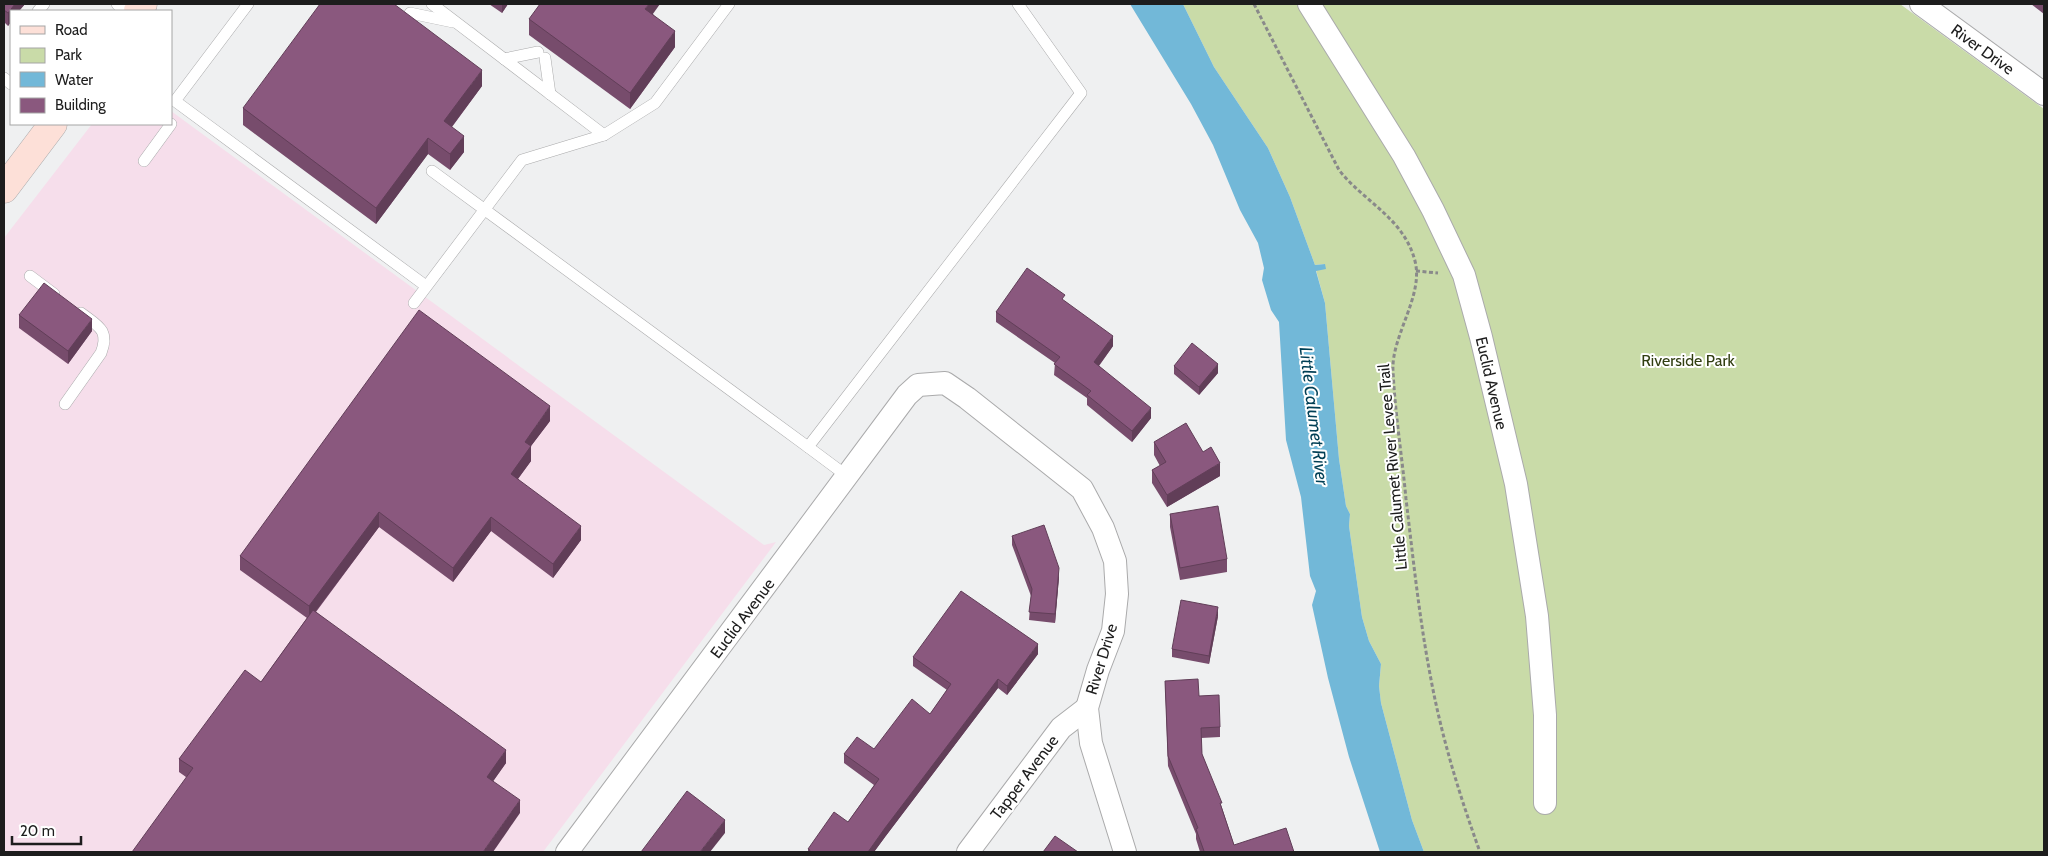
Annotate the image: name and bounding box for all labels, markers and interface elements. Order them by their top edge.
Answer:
legend [10,10,172,125]
street label: River Drive [1947,20,2018,79]
text: Road [55,21,88,39]
text: Park [55,46,82,64]
text: Water [55,71,93,89]
text: Building [55,96,106,114]
street label: Euclid Avenue [1472,335,1511,431]
water label: Little Calumet River [1295,346,1334,488]
park label: Riverside Park [1641,351,1736,370]
street label: Little Calumet River Levee Trail [1374,363,1411,571]
street label: Euclid Avenue [706,575,778,662]
street label: River Drive [1082,621,1121,697]
street label: Tapper Avenue [987,731,1062,823]
scale bar [12,814,81,846]
text: 20 m [20,822,55,840]

